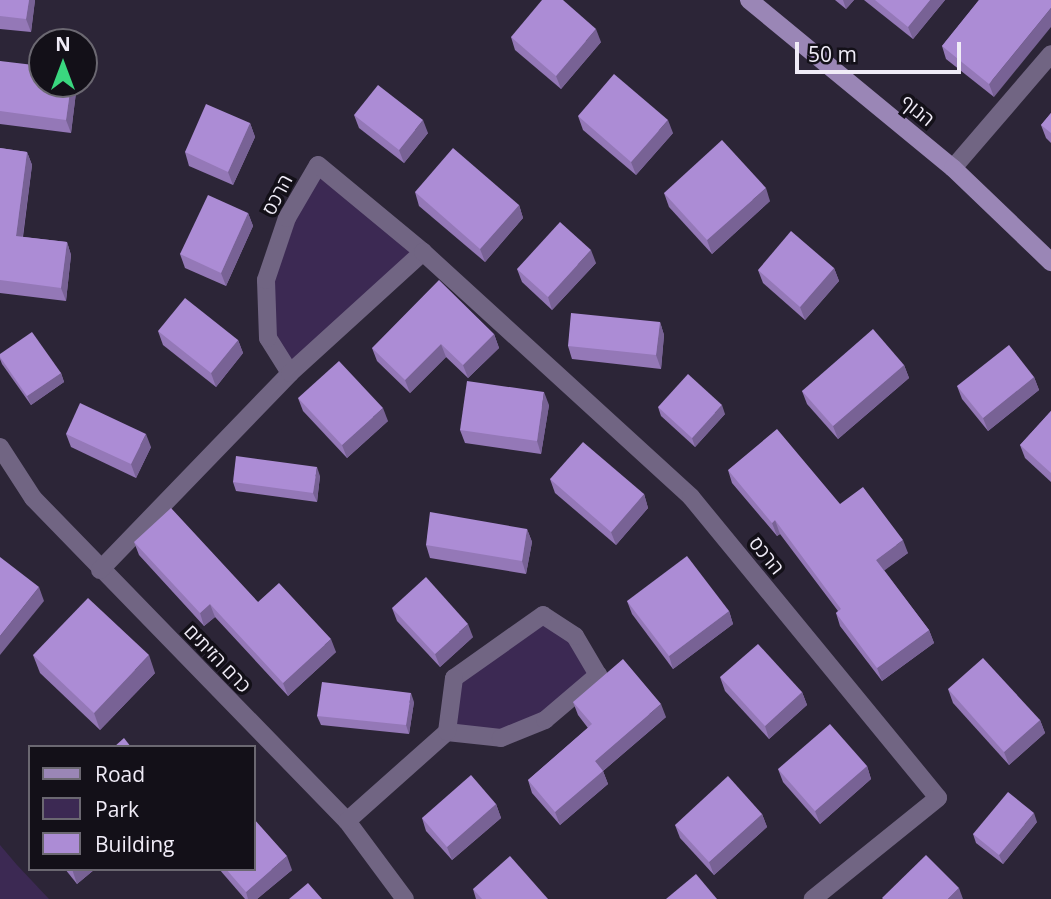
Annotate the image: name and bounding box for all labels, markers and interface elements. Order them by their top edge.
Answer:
north arrow [28,28,98,98]
scale bar [799,28,965,72]
text: N [55,31,71,57]
text: 50 m [808,40,857,68]
street label: הנוף [896,91,938,131]
street label: הרכס [258,171,298,219]
street label: הרכס [744,533,788,579]
street label: כרם הזיתים [179,620,255,698]
legend [28,745,256,871]
text: Road [95,760,145,788]
text: Park [95,795,139,823]
text: Building [95,830,174,858]

